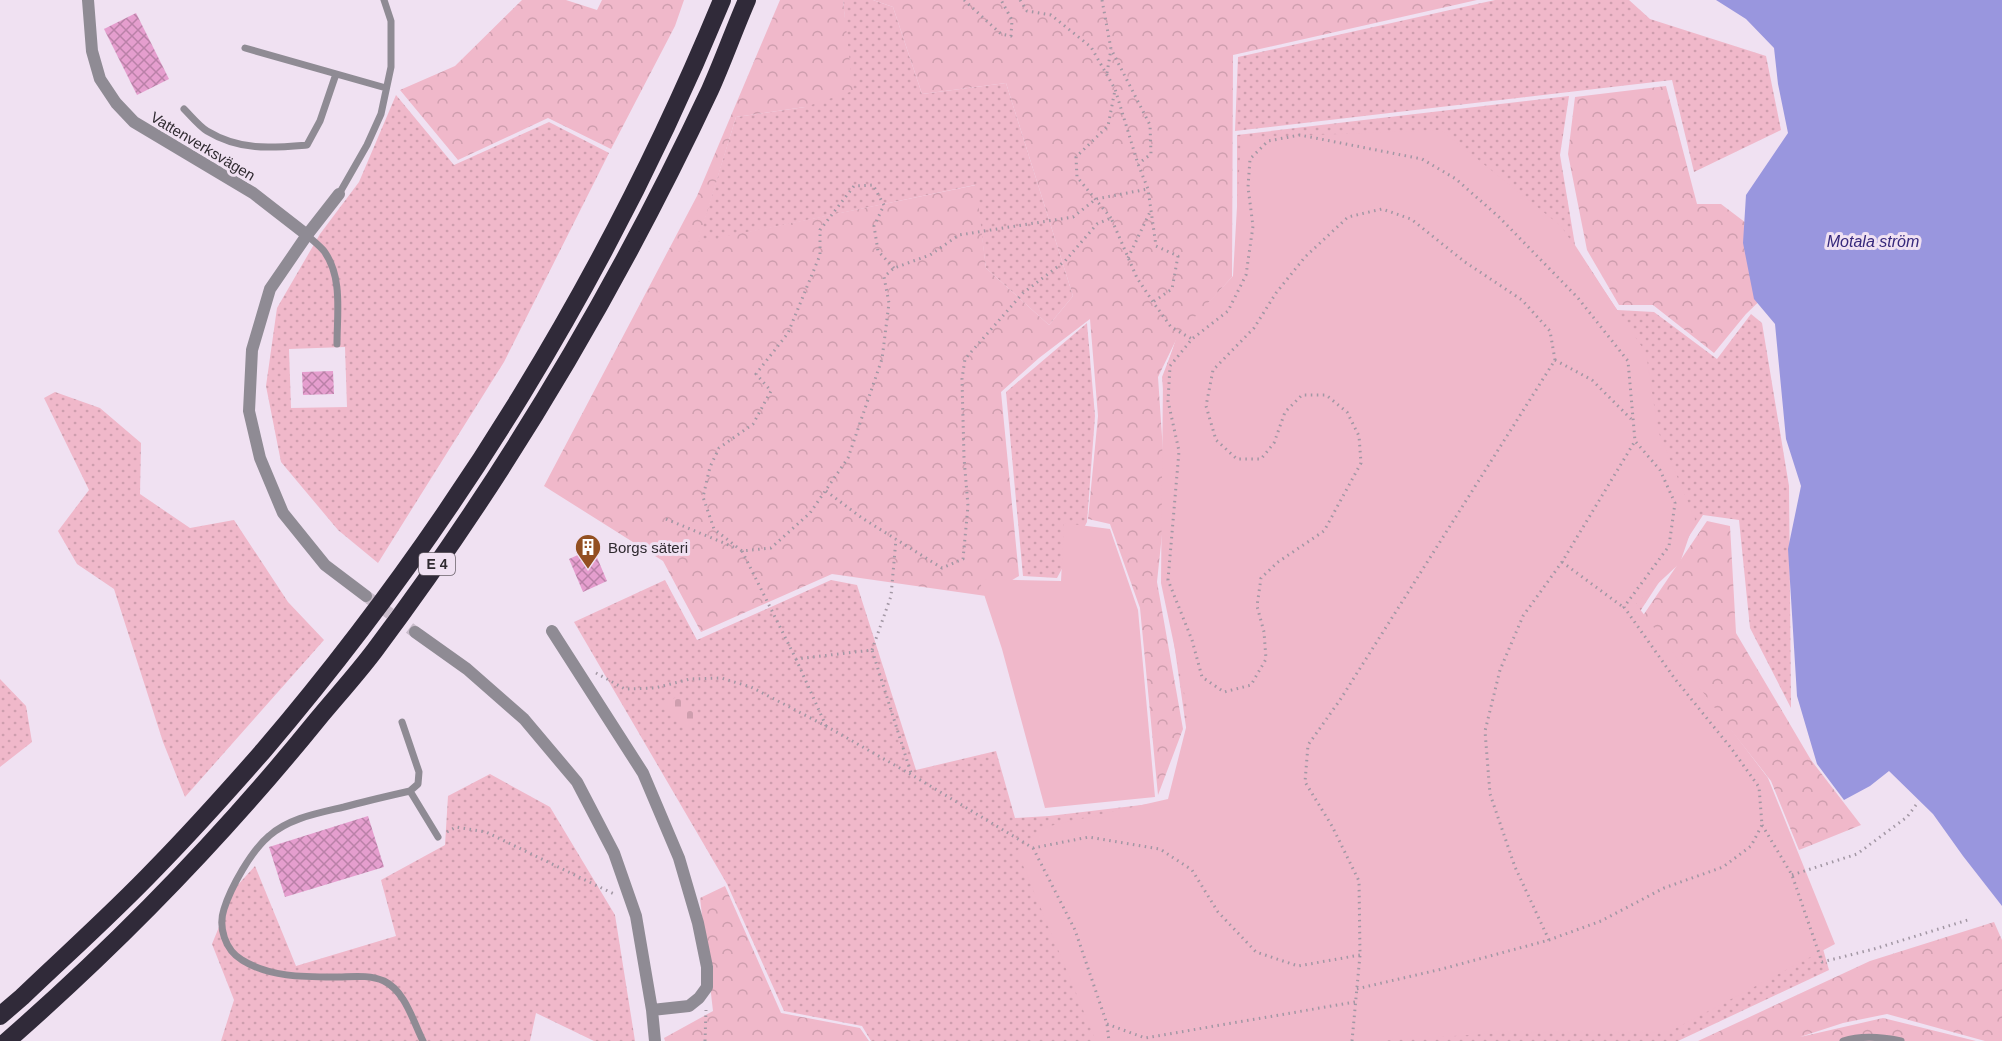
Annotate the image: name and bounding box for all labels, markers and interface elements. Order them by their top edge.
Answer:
street label: Vattenverksvägen [148,108,258,184]
water label: Motala ström [1827,233,1919,250]
building icon: Borgs säteri [573,532,603,570]
place label: Borgs säteri [608,539,688,556]
road number: E 4 [419,553,455,575]

